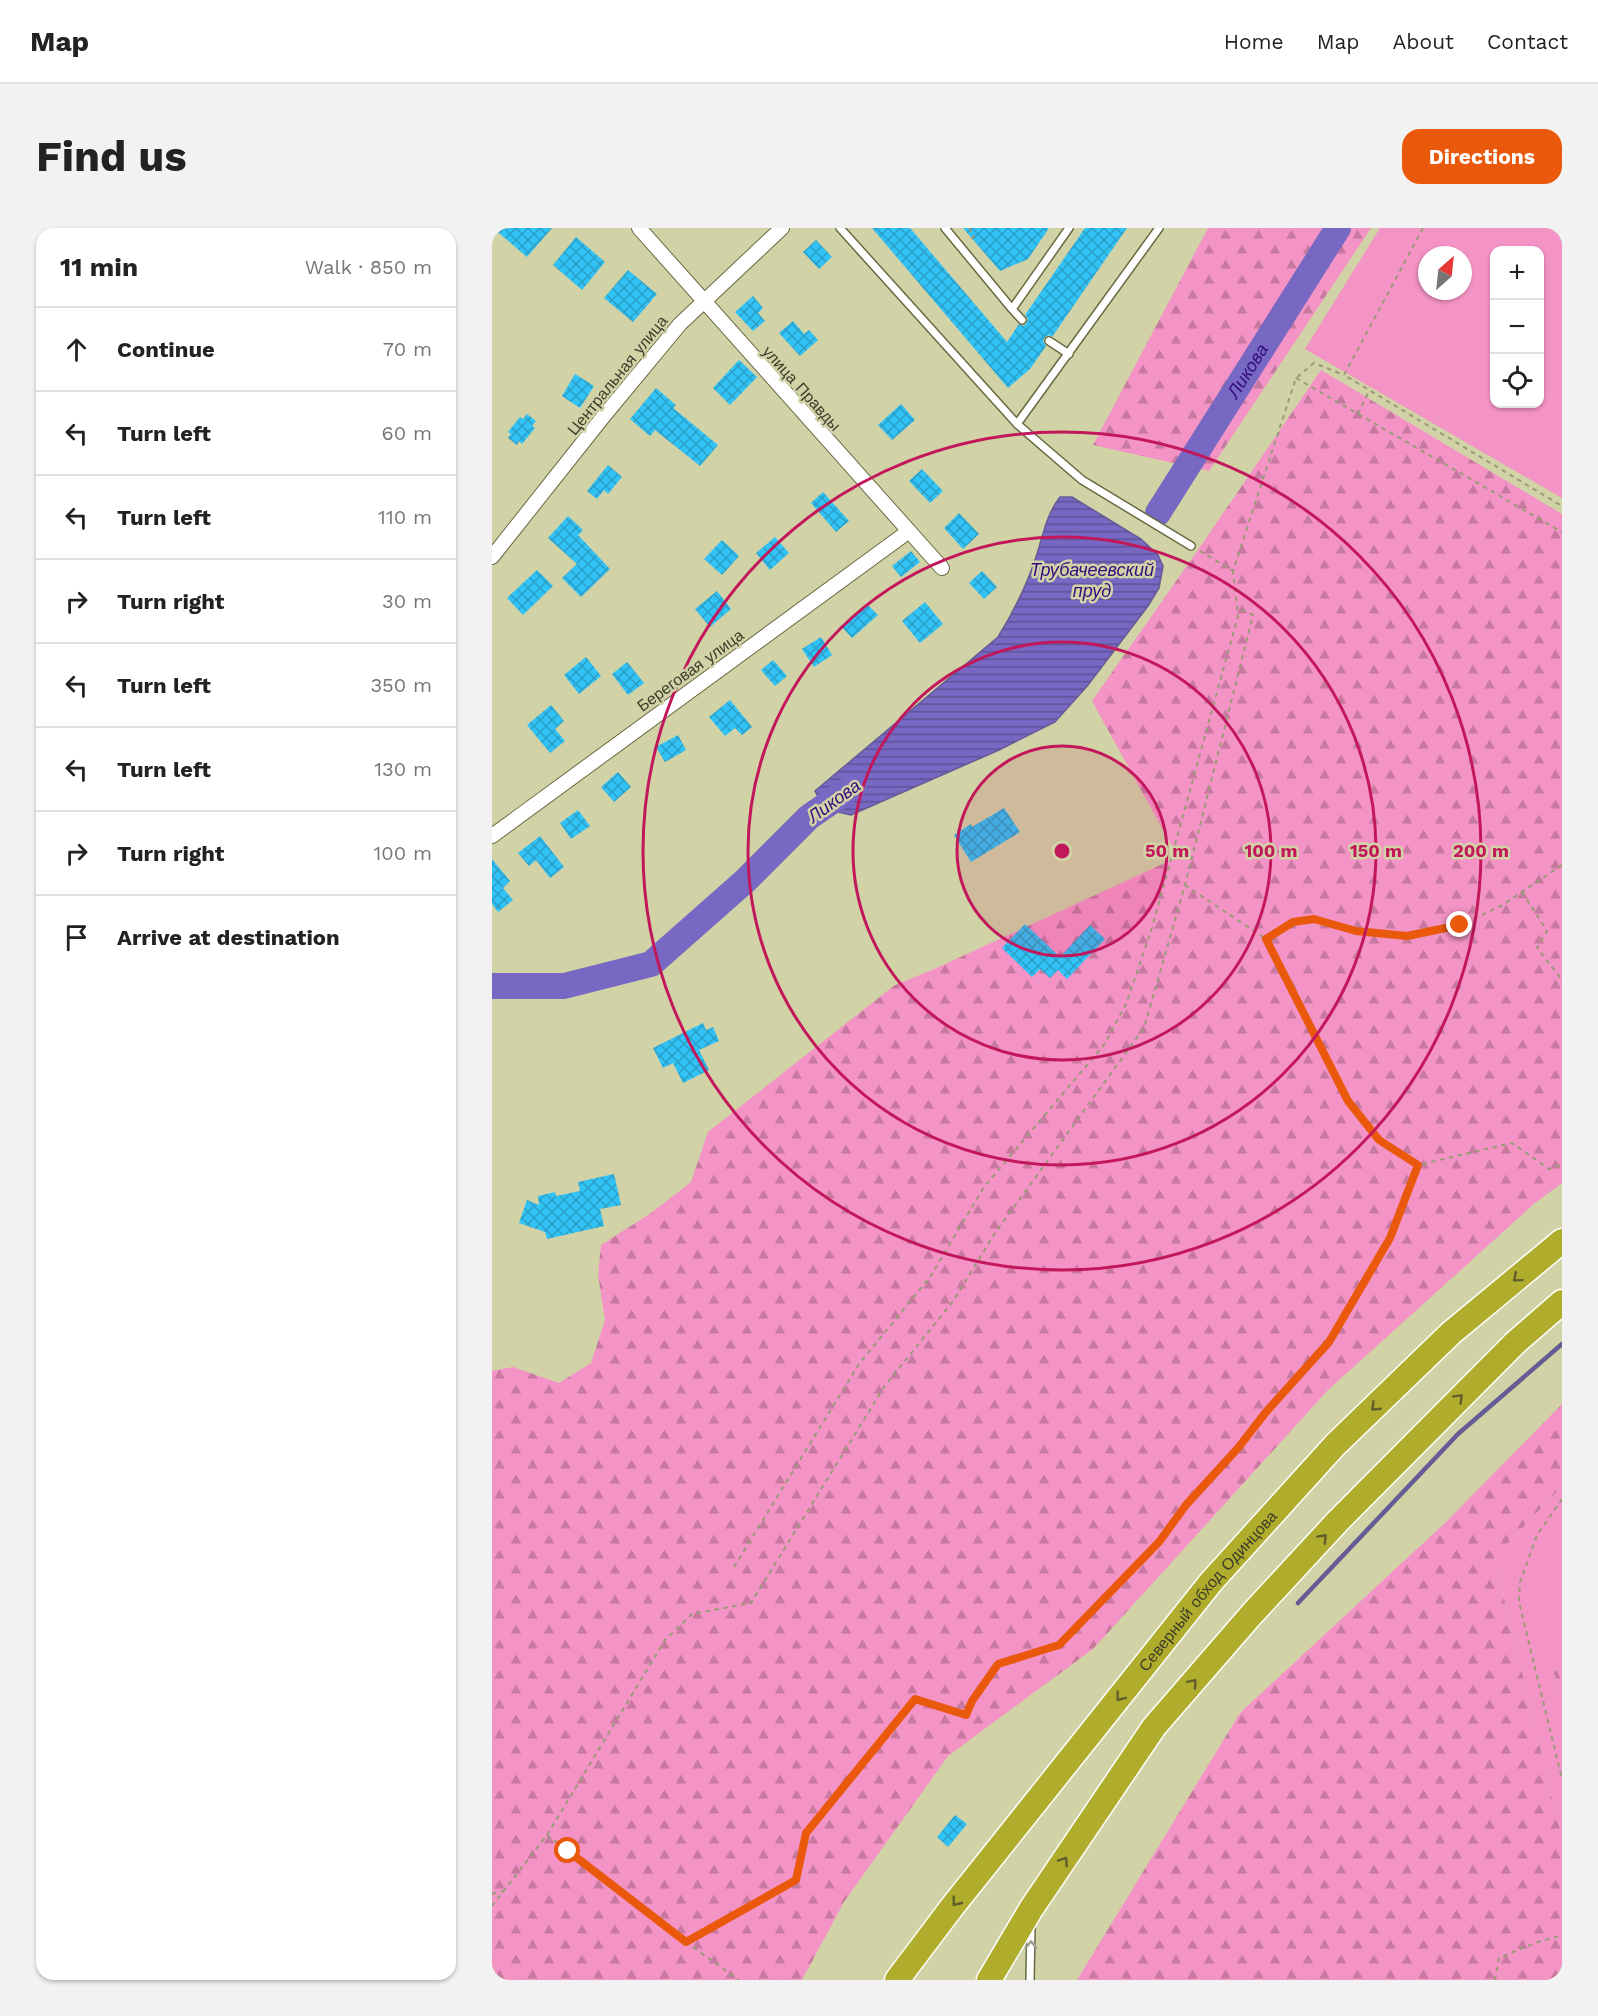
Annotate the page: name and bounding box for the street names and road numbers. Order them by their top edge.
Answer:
street label: Центральная улица [563,312,671,439]
street label: улица Правды [758,342,845,435]
street label: Береговая улица [633,625,747,715]
street label: Северный обход Одинцова [1135,1507,1281,1675]

